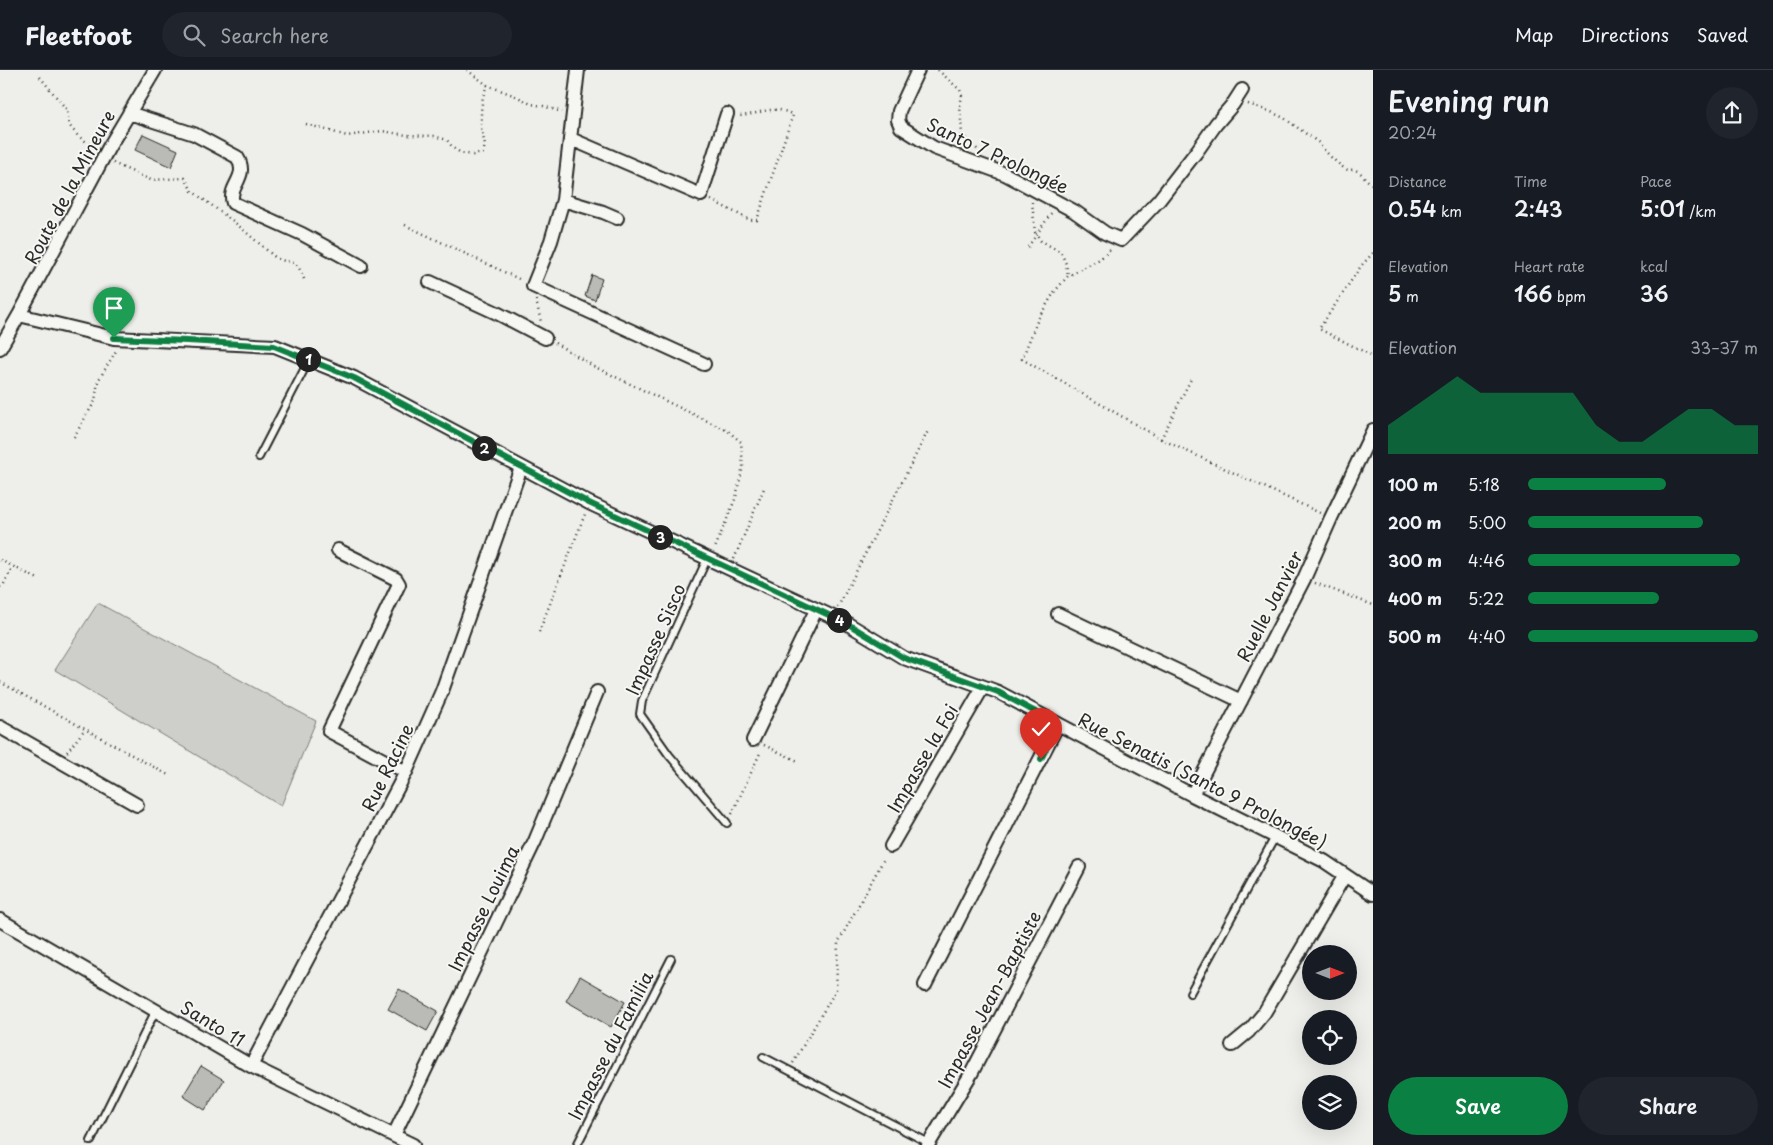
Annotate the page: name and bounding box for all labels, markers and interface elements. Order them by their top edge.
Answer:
search box [162,12,512,57]
text: Fleetfoot [25,17,132,53]
icon: search [180,21,208,49]
text: Search here [220,21,329,49]
text: Map [1515,21,1553,48]
text: Directions [1581,21,1669,48]
text: Saved [1697,21,1748,48]
text: Evening run [1388,79,1550,122]
button: share [1706,87,1758,139]
street label: Route de la Mineure [17,105,121,269]
street label: Santo 7 Prolongée [922,110,1074,200]
text: 20:24 [1388,120,1437,144]
text: Distance [1388,171,1447,192]
text: Time [1514,171,1547,192]
text: Pace [1640,171,1672,192]
text: 0.54 [1388,192,1436,224]
text: 2:43 [1514,192,1562,224]
text: 5:01 [1640,192,1685,224]
text: km [1436,201,1462,222]
text: /km [1685,201,1716,222]
text: Elevation [1388,256,1448,277]
text: Heart rate [1514,256,1585,277]
text: kcal [1640,256,1668,277]
text: 5 [1388,277,1401,309]
text: 166 [1514,277,1553,309]
text: 36 [1640,277,1669,309]
text: m [1401,286,1419,307]
text: bpm [1553,286,1586,307]
pin [93,287,135,338]
icon: arrive [100,294,128,322]
text: Elevation [1388,335,1457,359]
text: 33–37 m [1690,335,1758,359]
pin: 1 [296,346,320,372]
text: 1 [305,349,312,370]
pin: 2 [472,436,496,460]
text: 2 [480,438,489,459]
text: 100 m [1388,472,1438,496]
text: 5:18 [1468,472,1500,496]
text: 200 m [1388,510,1442,534]
text: 5:00 [1468,510,1506,534]
pin: 3 [648,524,672,550]
text: 3 [656,527,665,548]
street label: Ruelle Janvier [1229,545,1309,666]
text: 300 m [1388,548,1442,572]
text: 4:46 [1468,548,1505,572]
street label: Impasse Sisco [618,579,692,699]
text: 400 m [1388,586,1442,610]
text: 5:22 [1468,586,1504,610]
pin: 4 [826,608,852,632]
text: 4 [835,610,844,631]
text: 500 m [1388,624,1441,648]
text: 4:40 [1468,624,1505,648]
street label: Impasse la Foi [880,699,964,817]
street label: Rue Senatis (Santo 9 Prolongée) [1074,705,1332,855]
pin [1020,708,1062,759]
icon: check [1027,715,1055,743]
street label: Rue Racine [354,718,420,816]
street label: Impasse Louima [441,840,526,976]
street label: Impasse Jean-Baptiste [931,905,1047,1093]
north arrow [1302,945,1358,1000]
map controls [1302,945,1357,1130]
street label: Impasse du Familia [561,965,659,1124]
street label: Santo 11 [176,993,250,1053]
button: locate [1302,1010,1357,1065]
button: layers [1302,1075,1357,1130]
button: Save [1388,1077,1568,1135]
button: Share [1578,1077,1758,1135]

